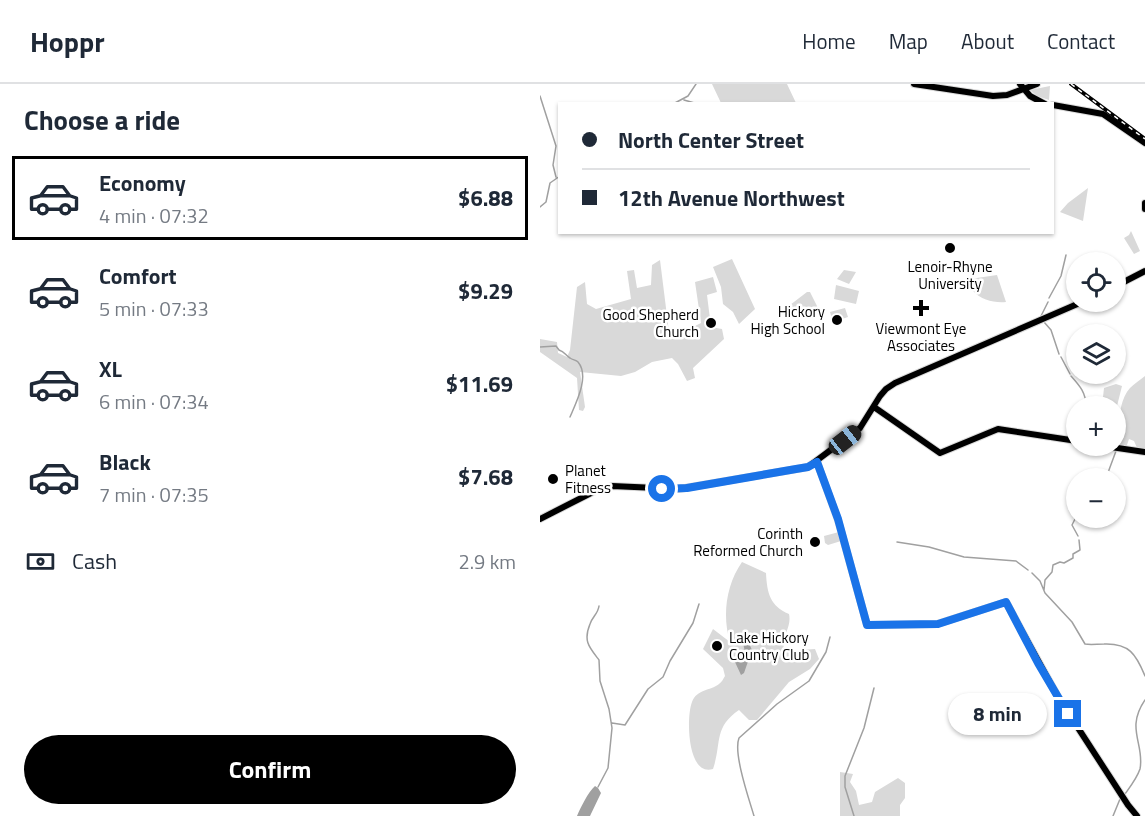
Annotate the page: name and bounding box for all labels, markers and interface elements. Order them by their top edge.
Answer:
text: Hoppr [30,20,105,63]
text: Home [802,25,856,57]
text: Map [889,25,928,57]
text: About [961,25,1014,57]
text: Contact [1047,25,1115,57]
text: Choose a ride [24,99,180,140]
text: North Center Street [618,123,804,157]
text: Economy [99,166,186,200]
icon: car [27,171,81,225]
text: $6.88 [458,181,513,215]
text: 12th Avenue Northwest [618,181,845,215]
text: 4 min · 07:32 [99,200,209,231]
marker: Lenoir-Rhyne University [943,241,957,255]
map controls [1066,252,1126,528]
button: locate [1066,252,1126,312]
place label: Lenoir-Rhyne University [907,255,993,295]
text: Comfort [99,259,177,293]
icon: car [27,264,81,318]
text: $9.29 [458,274,513,308]
text: 5 min · 07:33 [99,293,209,324]
marker: Viewmont Eye Associates [912,299,930,317]
place label: Hickory High School [750,300,825,340]
place label: Good Shepherd Church [602,303,699,343]
marker: Hickory High School [830,313,844,327]
marker: Good Shepherd Church [704,316,718,330]
place label: Viewmont Eye Associates [876,317,966,357]
button: layers [1066,324,1126,384]
text: XL [99,352,122,386]
icon: car [27,357,81,411]
text: $11.69 [446,367,513,401]
text: 6 min · 07:34 [99,386,209,417]
button: + [1066,396,1126,456]
car [825,422,865,458]
text: Black [99,445,151,479]
icon: car [27,450,81,504]
place label: Planet Fitness [565,459,611,499]
text: $7.68 [458,460,513,494]
button: − [1066,468,1126,528]
marker: Planet Fitness [546,472,560,486]
route start [648,475,675,502]
text: 7 min · 07:35 [99,479,209,510]
place label: Corinth Reformed Church [693,522,803,562]
marker: Corinth Reformed Church [808,535,822,549]
text: Cash [72,544,117,578]
icon: cash [24,545,57,578]
text: 2.9 km [459,546,516,577]
place label: Lake Hickory Country Club [729,626,809,666]
marker: Lake Hickory Country Club [710,639,724,653]
callout: 8 min [948,693,1047,735]
text: 8 min [973,698,1022,729]
route end [1054,700,1081,727]
button: Confirm [24,735,516,804]

